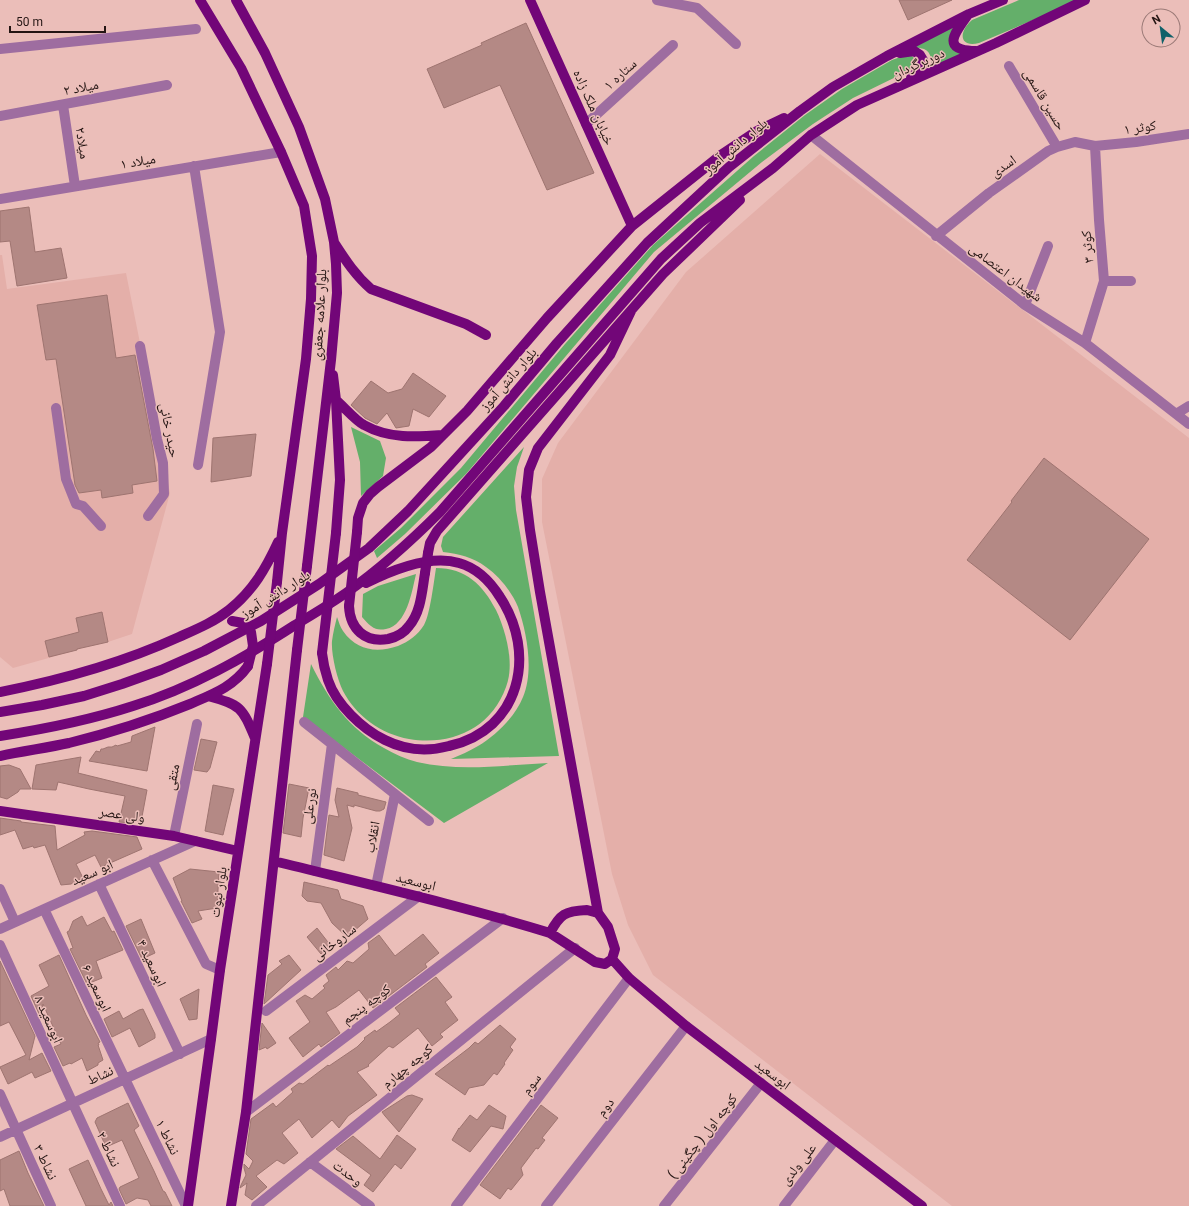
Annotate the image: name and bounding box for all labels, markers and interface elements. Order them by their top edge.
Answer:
scale bar [10,8,105,34]
north arrow [1141,8,1181,48]
text: N [1150,12,1163,27]
text: 50 m [16,15,43,29]
street label: دوربرگردان [889,44,947,83]
street label: ستاره ۱ [600,55,640,94]
street label: حسین قاسمی [1020,65,1070,133]
street label: خیابان ملک زاده [569,67,618,148]
street label: میلاد ۲ [62,76,100,98]
street label: بلوار دانش آموز [699,115,771,179]
street label: کوثر ۱ [1123,117,1158,138]
street label: میلاد۲ [72,126,93,160]
street label: میلاد ۱ [119,150,157,172]
street label: اسدی [987,151,1020,181]
street label: کوثر ۳ [1078,230,1097,264]
street label: شهیدان اعتصامی [966,239,1046,305]
street label: بلوار علامه جعفری [309,268,330,362]
street label: بلوار دانش آموز [476,344,541,415]
street label: حیدر خانی [156,401,183,459]
street label: بلوار دانش آموز [237,566,313,623]
street label: متقی [161,762,184,792]
street label: نورعلی [299,787,320,825]
street label: ولی عصر [97,803,146,826]
street label: انقلاب [361,820,383,854]
street label: ابو سعید [69,856,116,889]
street label: بلوار نبوت [206,865,231,919]
street label: ابوسعید [394,868,438,895]
street label: ساروخانی [309,920,360,964]
street label: ابوسعید ۴ [133,937,170,990]
street label: ابوسعید ۶ [78,962,115,1015]
street label: کوچه پنجم [339,980,395,1029]
street label: ابوسعید ۸ [31,993,67,1046]
street label: کوچه چهارم [378,1040,437,1093]
street label: ابوسعید [751,1055,794,1093]
street label: نشاط [84,1062,116,1088]
street label: سوم [518,1070,546,1099]
street label: کوچه اول ( چگینی ) [664,1090,741,1182]
street label: دوم [593,1094,619,1121]
street label: نشاط ۱ [153,1117,183,1157]
street label: نشاط ۲ [94,1129,124,1169]
street label: علی ولدی [777,1140,820,1189]
street label: نشاط ۳ [31,1142,61,1182]
street label: وحدت [329,1157,366,1190]

